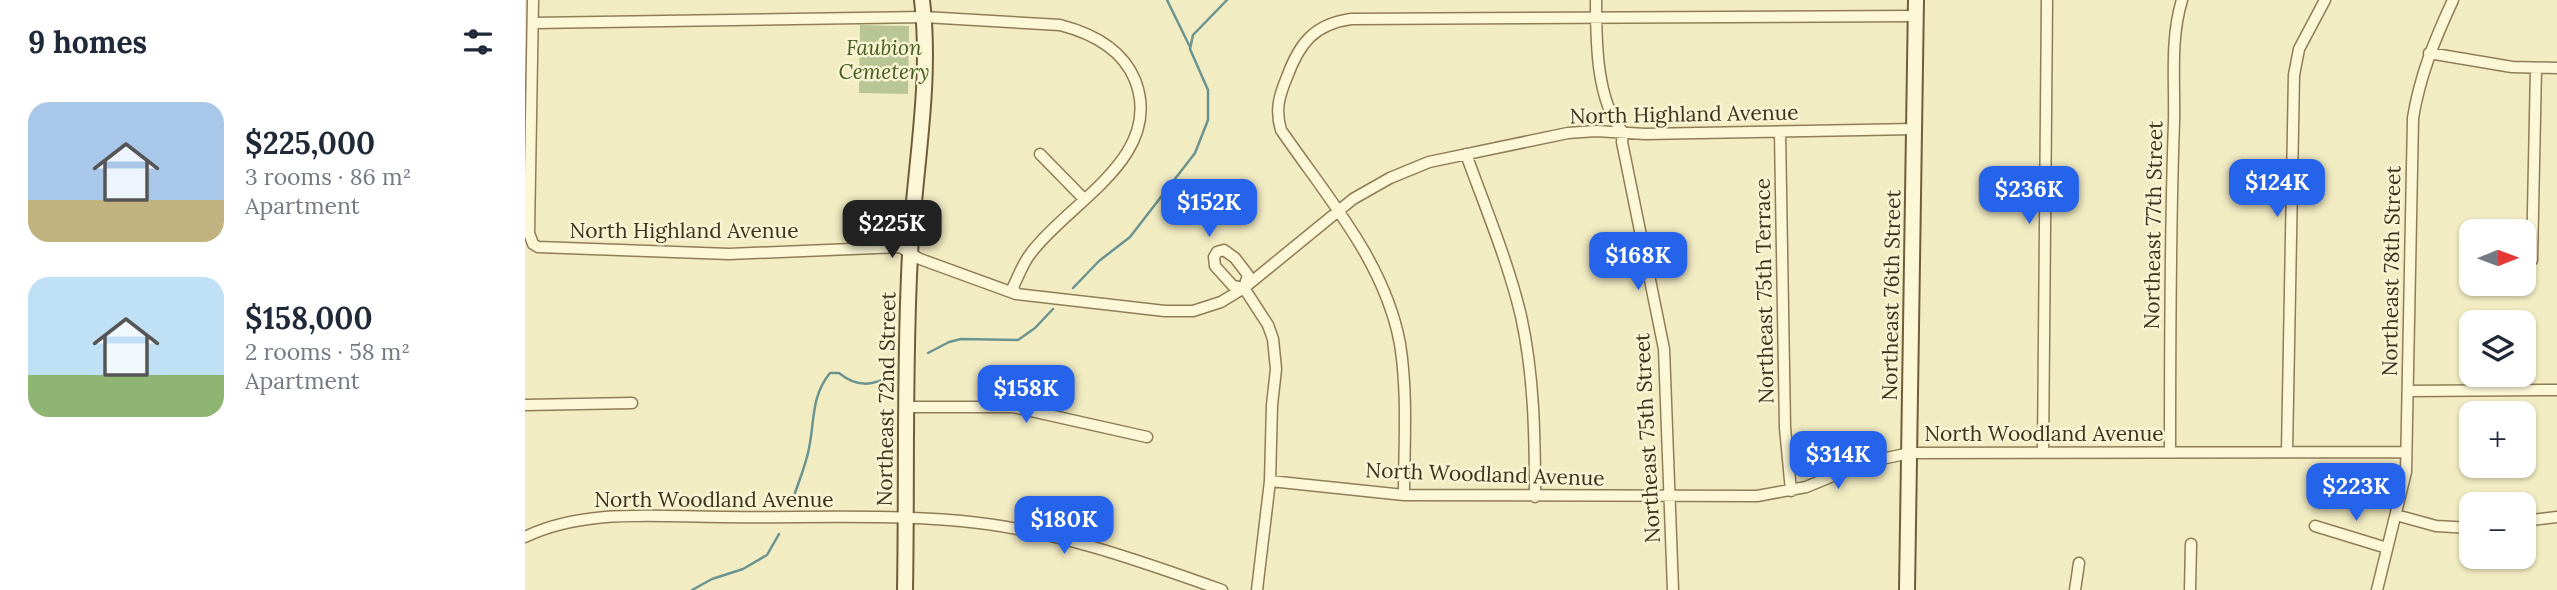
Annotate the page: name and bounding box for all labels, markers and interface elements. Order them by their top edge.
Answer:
text: 9 homes [28,23,147,61]
icon: filters [459,23,497,61]
park label: Faubion Cemetery [838,34,930,85]
street label: North Highland Avenue [1569,99,1799,129]
street label: Northeast 77th Street [2138,120,2168,330]
text: $225,000 [245,124,375,162]
icon: home [84,130,168,214]
pin: $124K [2228,160,2326,219]
text: 3 rooms · 86 m² [245,162,411,191]
street label: Northeast 78th Street [2376,165,2406,377]
pin: $236K [1980,166,2078,226]
text: $124K [2245,167,2309,196]
text: $236K [1995,174,2063,203]
street label: Northeast 75th Terrace [1749,178,1779,404]
pin: $152K [1160,180,1258,239]
text: $152K [1177,187,1241,216]
street label: Northeast 76th Street [1876,188,1906,401]
text: Apartment [245,191,360,220]
pin: $225K [843,201,941,260]
text: $225K [859,208,925,237]
street label: North Highland Avenue [569,217,799,244]
north arrow [2459,219,2536,296]
map controls [2459,219,2536,569]
pin: $168K [1589,232,1687,292]
text: $168K [1605,240,1671,269]
street label: Northeast 72nd Street [871,290,901,507]
text: $158,000 [245,299,372,337]
icon: home [84,305,168,389]
button: layers [2459,310,2536,387]
street label: Northeast 75th Street [1628,331,1666,544]
text: 2 rooms · 58 m² [245,337,410,366]
text: Apartment [245,366,360,395]
pin: $158K [977,366,1075,425]
text: $158K [994,373,1058,402]
button: + [2459,401,2536,478]
street label: North Woodland Avenue [1924,420,2164,447]
pin: $314K [1789,432,1887,491]
text: $314K [1806,439,1870,468]
street label: North Woodland Avenue [1365,456,1605,492]
pin: $223K [2307,463,2405,523]
text: $223K [2322,471,2390,500]
street label: North Woodland Avenue [594,486,834,513]
button: − [2459,492,2536,569]
pin: $180K [1015,496,1113,556]
text: $180K [1030,504,1098,533]

